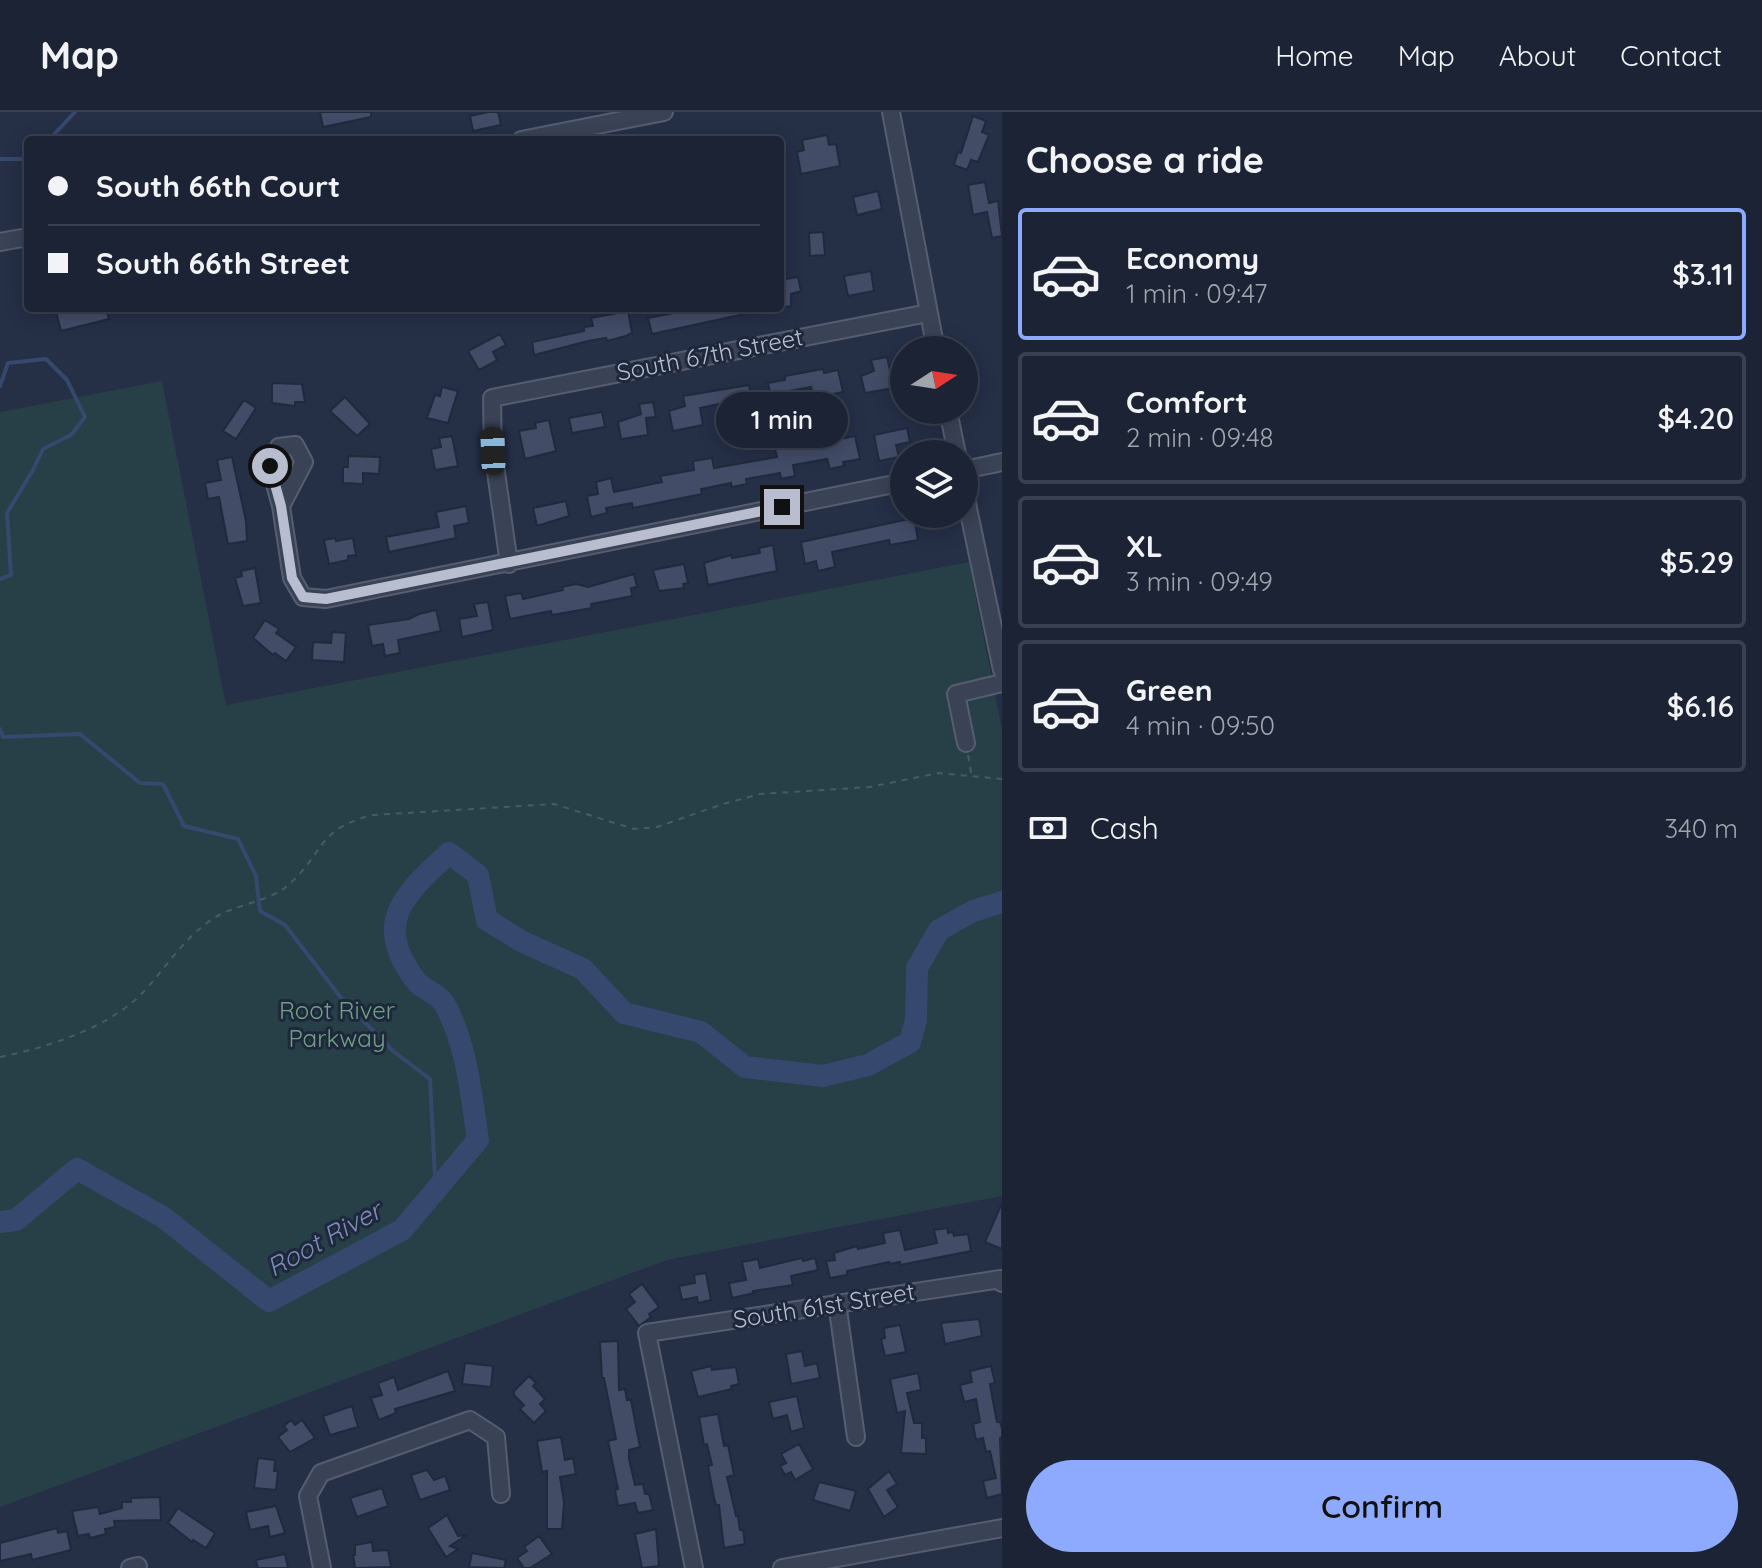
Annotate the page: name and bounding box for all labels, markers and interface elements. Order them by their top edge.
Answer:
text: Map [40,31,119,79]
text: Home [1275,38,1354,73]
text: Map [1398,38,1455,73]
text: About [1499,38,1576,73]
text: Contact [1620,38,1722,73]
text: Choose a ride [1026,137,1264,182]
text: South 66th Court [96,167,340,205]
icon: car [1030,238,1102,310]
text: Economy [1126,239,1259,277]
text: South 66th Street [96,244,350,282]
text: $3.11 [1672,255,1734,293]
text: 1 min · 09:47 [1126,277,1267,310]
street label: South 67th Street [614,321,805,387]
north arrow [890,336,978,424]
map controls [890,336,978,528]
icon: car [1030,382,1102,454]
text: Comfort [1126,383,1247,421]
callout: 1 min [716,391,848,447]
text: $4.20 [1657,399,1734,437]
text: 1 min [751,403,813,436]
text: 2 min · 09:48 [1126,421,1274,454]
car [480,427,506,475]
button: layers [890,440,978,528]
route start [252,448,288,484]
route end [764,489,800,525]
icon: car [1030,526,1102,598]
text: XL [1126,527,1163,565]
text: $5.29 [1660,543,1734,581]
text: 3 min · 09:49 [1126,565,1273,598]
icon: car [1030,670,1102,742]
text: Green [1126,671,1213,709]
text: $6.16 [1667,687,1734,725]
text: 4 min · 09:50 [1126,709,1275,742]
icon: cash [1026,806,1070,850]
text: Cash [1090,809,1159,847]
text: 340 m [1664,812,1738,845]
park label: Root River Parkway [279,995,395,1053]
water label: Root River [261,1192,389,1284]
street label: South 61st Street [731,1276,917,1334]
button: Confirm [1026,1460,1738,1552]

